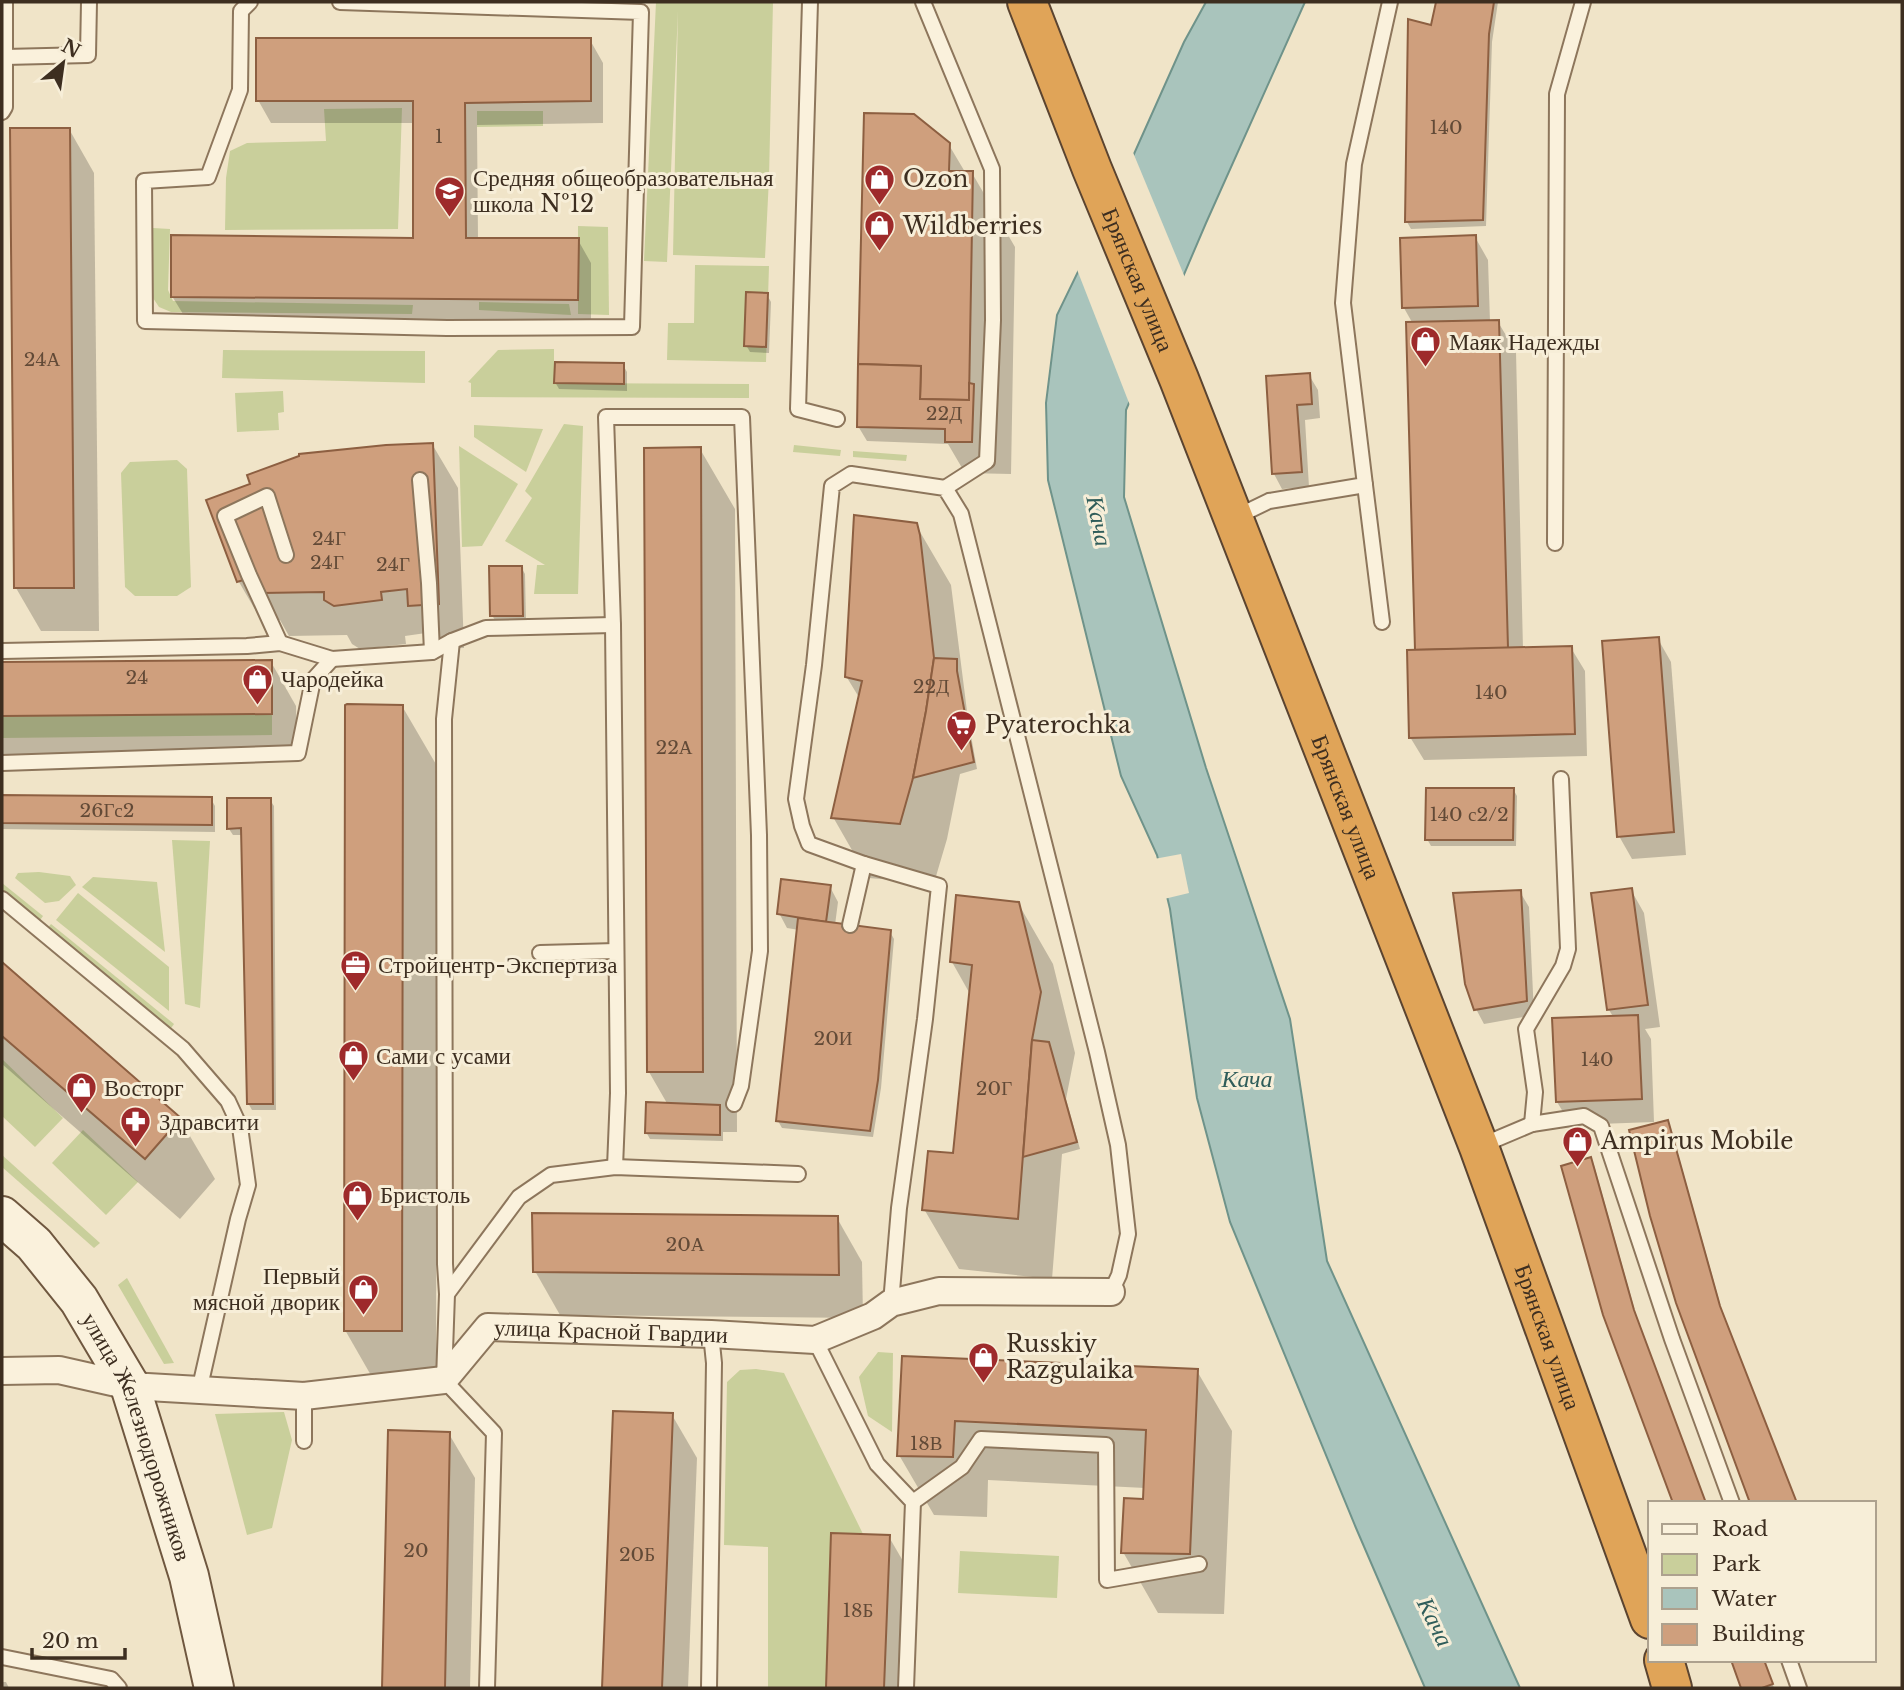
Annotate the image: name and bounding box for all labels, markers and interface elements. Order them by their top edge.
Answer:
north arrow [28,28,98,98]
text: N [58,34,85,63]
house number: 140 [1429,116,1463,139]
house number: 1 [435,125,443,148]
shop icon: Ozon [863,162,897,206]
place label: Средняя общеобразовательная школа №12 [473,164,774,218]
place label: Ozon [903,165,968,193]
school or university icon: Средняя общеобразовательная школа №12 [433,174,467,218]
street label: Брянская улица [1096,204,1180,356]
shop icon: Wildberries [863,209,897,253]
place label: Wildberries [902,212,1042,240]
shop icon: Маяк Надежды [1409,325,1443,369]
place label: Маяк Надежды [1449,328,1600,356]
house number: 24А [24,348,61,371]
house number: 22Д [926,402,962,425]
water label: Кача [1080,492,1119,549]
house number: 24Г [312,527,346,550]
house number: 24Г [310,551,344,574]
house number: 24Г [376,553,410,576]
shop icon: Чародейка [241,662,275,706]
place label: Чародейка [281,665,384,693]
house number: 24 [126,666,148,689]
house number: 22Д [913,675,949,698]
house number: 140 [1474,681,1508,704]
supermarket icon: Pyaterochka [945,708,979,752]
place label: Pyaterochka [985,711,1131,739]
street label: Брянская улица [1305,731,1387,883]
house number: 22А [655,736,693,759]
house number: 26Гс2 [79,799,135,822]
house number: 140 с2/2 [1429,803,1509,826]
office icon: Стройцентр-Экспертиза [338,948,372,992]
place label: Стройцентр-Экспертиза [378,951,617,979]
house number: 20И [814,1027,853,1050]
shop icon: Сами с усами [336,1039,370,1083]
place label: Сами с усами [376,1042,511,1070]
house number: 140 [1580,1048,1614,1071]
water label: Кача [1220,1064,1273,1093]
shop icon: Восторг [64,1071,98,1115]
place label: Восторг [104,1074,184,1102]
house number: 20Г [976,1077,1012,1100]
pharmacy icon: Здравсити [119,1105,153,1149]
place label: Здравсити [159,1108,259,1136]
shop icon: Ampirus Mobile [1561,1124,1595,1168]
place label: Ampirus Mobile [1600,1127,1793,1155]
shop icon: Бристоль [340,1178,374,1222]
place label: Бристоль [380,1181,470,1209]
house number: 20А [666,1233,705,1256]
street label: Брянская улица [1509,1260,1587,1414]
place label: Первый мясной дворик [193,1262,341,1316]
shop icon: Первый мясной дворик [346,1272,380,1316]
street label: улица Железнодорожников [75,1307,198,1565]
street label: улица Красной Гвардии [494,1313,729,1349]
place label: Russkiy Razgulaika [1006,1330,1134,1384]
shop icon: Russkiy Razgulaika [966,1340,1000,1384]
house number: 18В [910,1432,942,1455]
legend [1648,1501,1876,1662]
text: Road [1712,1516,1768,1542]
house number: 20 [403,1539,429,1562]
house number: 20Б [619,1543,655,1566]
text: Park [1712,1551,1761,1577]
text: Water [1711,1586,1776,1612]
water label: Кача [1411,1592,1460,1651]
house number: 18Б [843,1599,873,1622]
scale bar [32,1616,124,1660]
text: Building [1712,1621,1805,1647]
text: 20 m [42,1628,99,1654]

